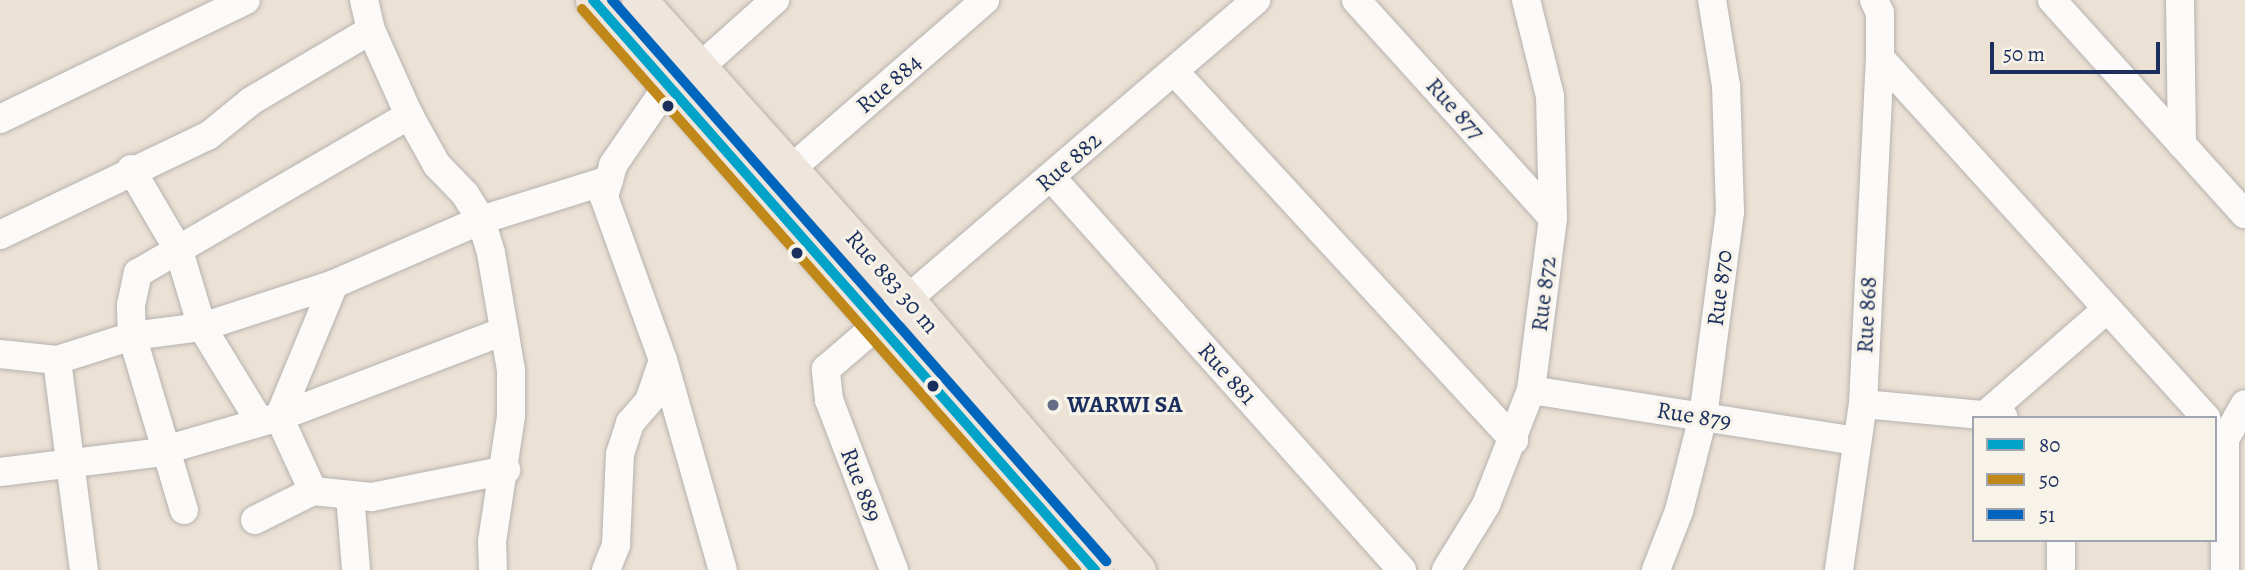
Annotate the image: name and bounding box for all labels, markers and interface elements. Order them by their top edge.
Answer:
scale bar [1993,28,2163,72]
text: 50 m [2003,40,2045,68]
street label: Rue 884 [851,48,927,120]
street label: Rue 877 [1419,72,1491,146]
unlabelled marker [661,99,675,113]
street label: Rue 882 [1030,126,1108,198]
street label: Rue 883 30 m [839,224,945,340]
unlabelled marker [790,246,804,260]
street label: Rue 870 [1701,248,1739,328]
street label: Rue 872 [1525,255,1563,333]
street label: Rue 868 [1851,276,1883,354]
street label: Rue 881 [1192,337,1262,411]
unlabelled marker [926,379,940,393]
place label: WARWI SA [1067,391,1182,419]
street label: Rue 879 [1655,396,1733,436]
marker: WARWI SA [1045,397,1061,413]
legend [1972,416,2217,542]
text: 80 [2039,431,2060,459]
street label: Rue 889 [834,444,888,526]
text: 50 [2039,466,2059,494]
text: 51 [2039,501,2055,529]

